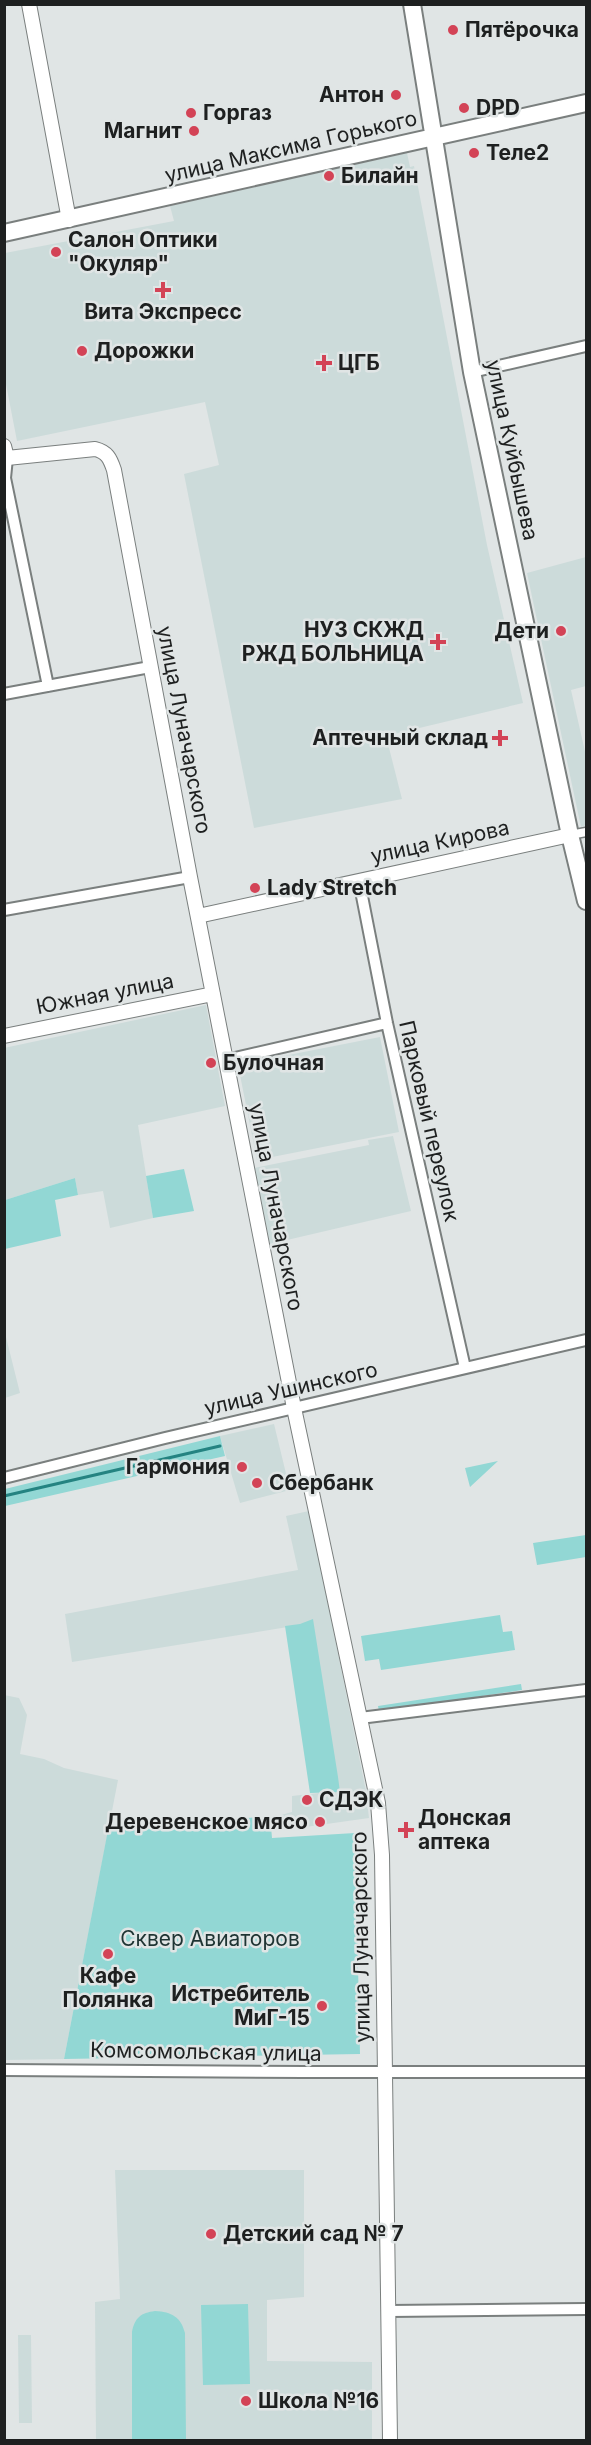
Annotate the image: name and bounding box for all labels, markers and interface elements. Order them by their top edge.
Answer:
place label: Пятёрочка [465,17,579,42]
marker: Пятёрочка [446,23,460,37]
place label: Антон [319,82,384,107]
marker: Антон [389,88,403,102]
place label: DPD [476,95,520,120]
place label: Горгаз [203,100,272,125]
marker: DPD [457,101,471,115]
street label: улица Максима Горького [162,105,419,188]
marker: Горгаз [184,106,198,120]
place label: Магнит [104,118,182,143]
marker: Магнит [187,124,201,138]
place label: Теле2 [486,140,549,165]
marker: Теле2 [467,146,481,160]
place label: Билайн [341,163,419,188]
marker: Билайн [322,169,336,183]
place label: Салон Оптики "Окуляр" [68,227,218,276]
marker: Салон Оптики "Окуляр" [49,245,63,259]
marker: Вита Экспресс [156,283,170,297]
place label: Вита Экспресс [84,299,242,324]
place label: Дорожки [94,338,194,363]
marker: Дорожки [75,344,89,358]
place label: ЦГБ [338,350,380,375]
marker: ЦГБ [315,354,333,372]
street label: улица Куйбышева [481,357,544,543]
place label: НУЗ СКЖД РЖД БОЛЬНИЦА [242,617,424,666]
place label: Дети [494,618,549,643]
street label: улица Луначарского [152,624,217,836]
marker: Дети [554,624,568,638]
marker: НУЗ СКЖД РЖД БОЛЬНИЦА [429,633,447,651]
place label: Аптечный склад [312,725,488,750]
marker: Аптечный склад [493,731,507,745]
street label: улица Кирова [368,815,512,868]
place label: Lady Stretch [267,875,397,900]
marker: Lady Stretch [248,881,262,895]
street label: Южная улица [34,968,176,1019]
street label: Парковый переулок [394,1018,465,1224]
place label: Булочная [223,1050,324,1075]
marker: Булочная [204,1056,218,1070]
street label: улица Луначарского [244,1101,309,1313]
street label: улица Ушинского [202,1356,380,1421]
place label: Гармония [126,1454,230,1479]
marker: Гармония [235,1460,249,1474]
place label: Сбербанк [269,1470,374,1495]
marker: Сбербанк [250,1476,264,1490]
place label: СДЭК [319,1787,383,1812]
marker: СДЭК [300,1793,314,1807]
place label: Донская аптека [418,1805,511,1854]
place label: Деревенское мясо [105,1809,308,1834]
marker: Деревенское мясо [313,1815,327,1829]
marker: Донская аптека [399,1823,413,1837]
street label: улица Луначарского [346,1831,375,2043]
park label: Сквер Авиаторов [120,1926,300,1951]
marker: Кафе Полянка [101,1947,115,1961]
place label: Кафе Полянка [63,1963,153,2012]
place label: Истребитель МиГ-15 [171,1981,310,2030]
marker: Истребитель МиГ-15 [315,1999,329,2013]
street label: Комсомольская улица [90,2037,322,2066]
place label: Детский сад № 7 [223,2221,404,2246]
marker: Детский сад № 7 [204,2227,218,2241]
place label: Школа №16 [258,2388,379,2413]
marker: Школа №16 [239,2394,253,2408]

